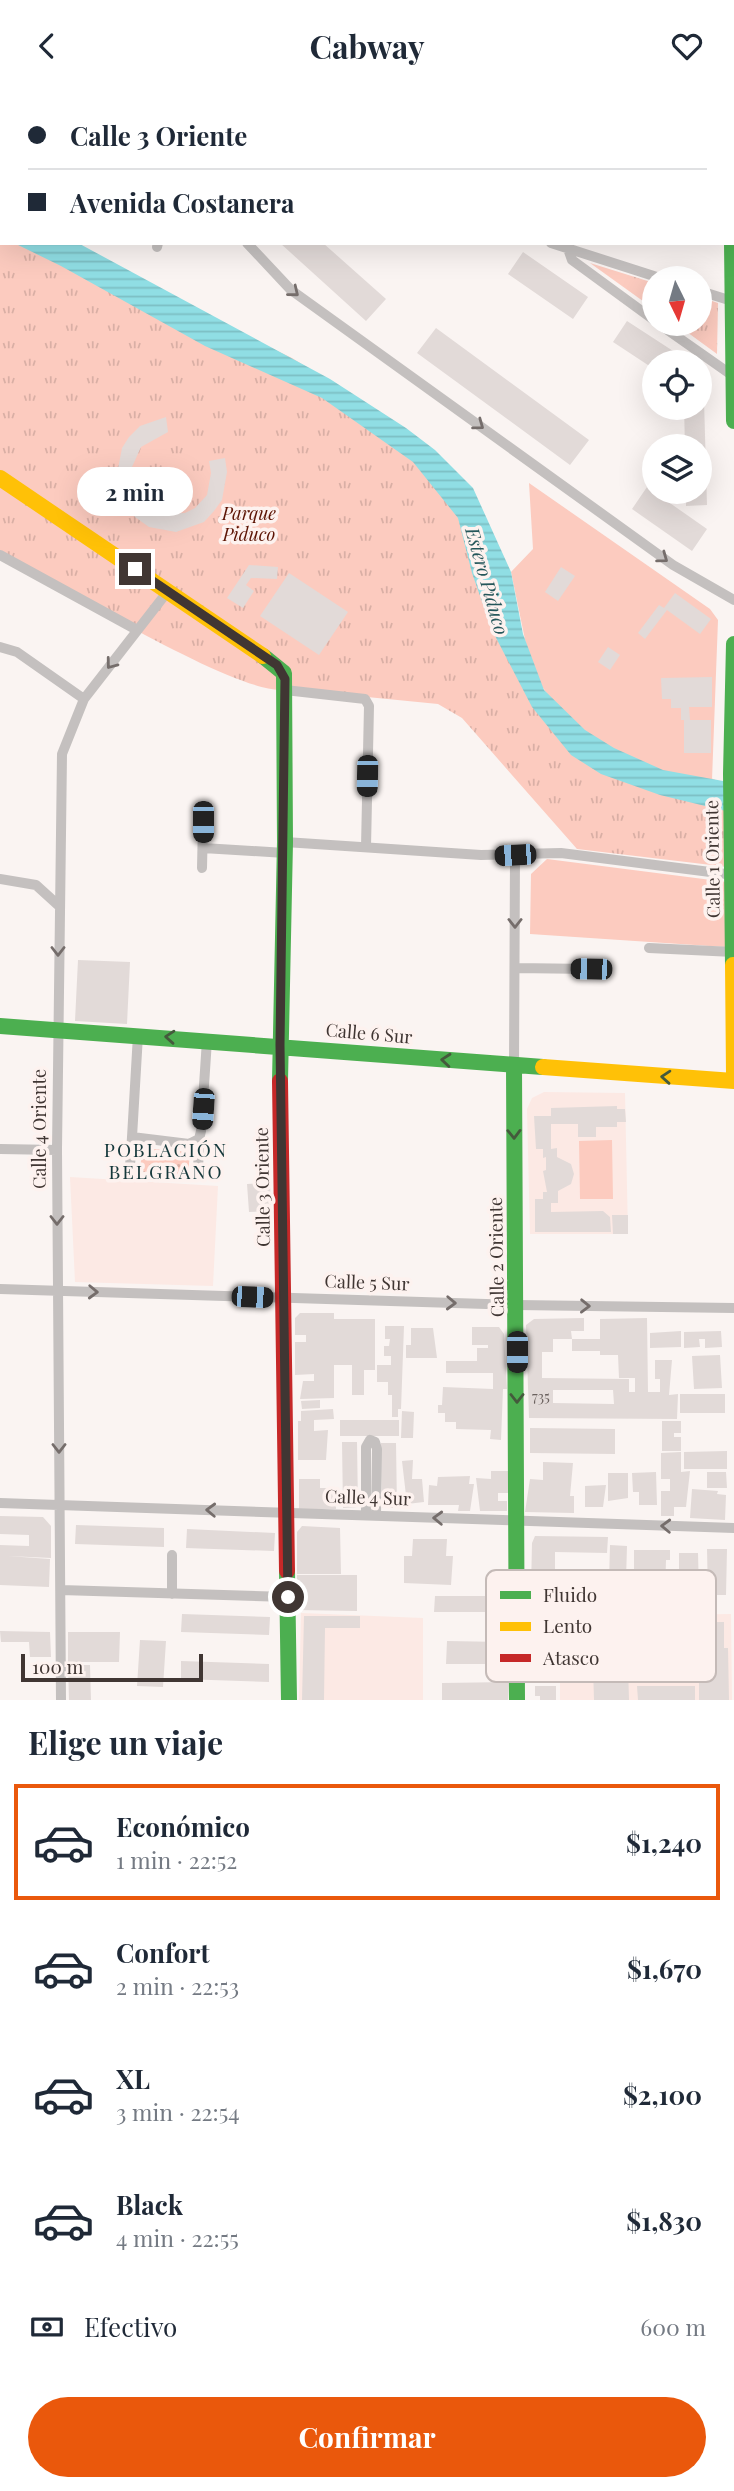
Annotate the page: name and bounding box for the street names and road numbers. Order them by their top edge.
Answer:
street label: Calle 1 Oriente [699,800,725,918]
street label: Calle 6 Sur [325,1017,413,1049]
street label: Calle 4 Oriente [27,1069,51,1189]
street label: Calle 3 Oriente [249,1127,275,1247]
street label: Calle 2 Oriente [483,1197,509,1317]
street label: Calle 5 Sur [324,1269,410,1295]
street label: Calle 4 Sur [325,1484,412,1510]

